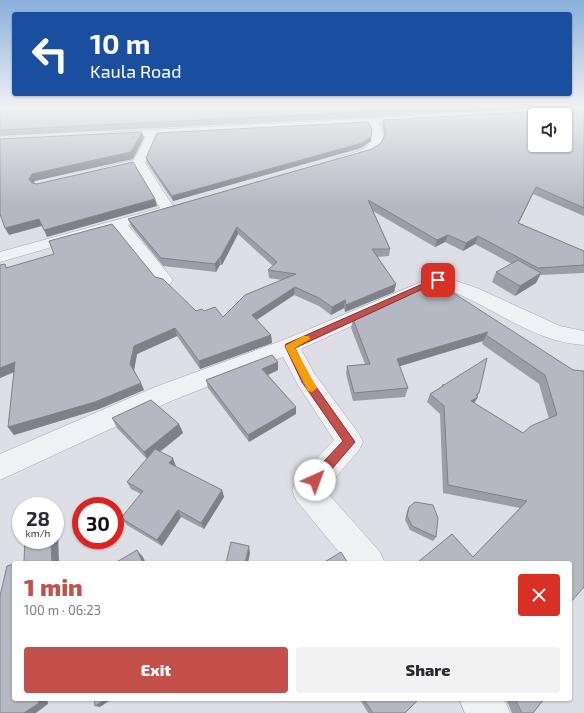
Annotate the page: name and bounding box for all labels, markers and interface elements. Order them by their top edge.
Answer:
text: 10 m [90,26,150,60]
icon: left [24,28,76,80]
text: Kaula Road [90,60,181,82]
map controls [528,108,572,152]
button: sound [528,108,572,152]
pin [421,263,455,297]
icon: arrive [427,269,449,291]
position arrow [294,459,336,501]
speed limit sign: 30 [72,497,124,549]
text: 28 [26,506,50,530]
text: km/h [26,527,50,539]
text: 1 min [24,572,83,601]
button: close [518,574,560,616]
text: 100 m · 06:23 [24,602,101,618]
button: Exit [24,647,288,693]
button: Share [296,647,560,693]

